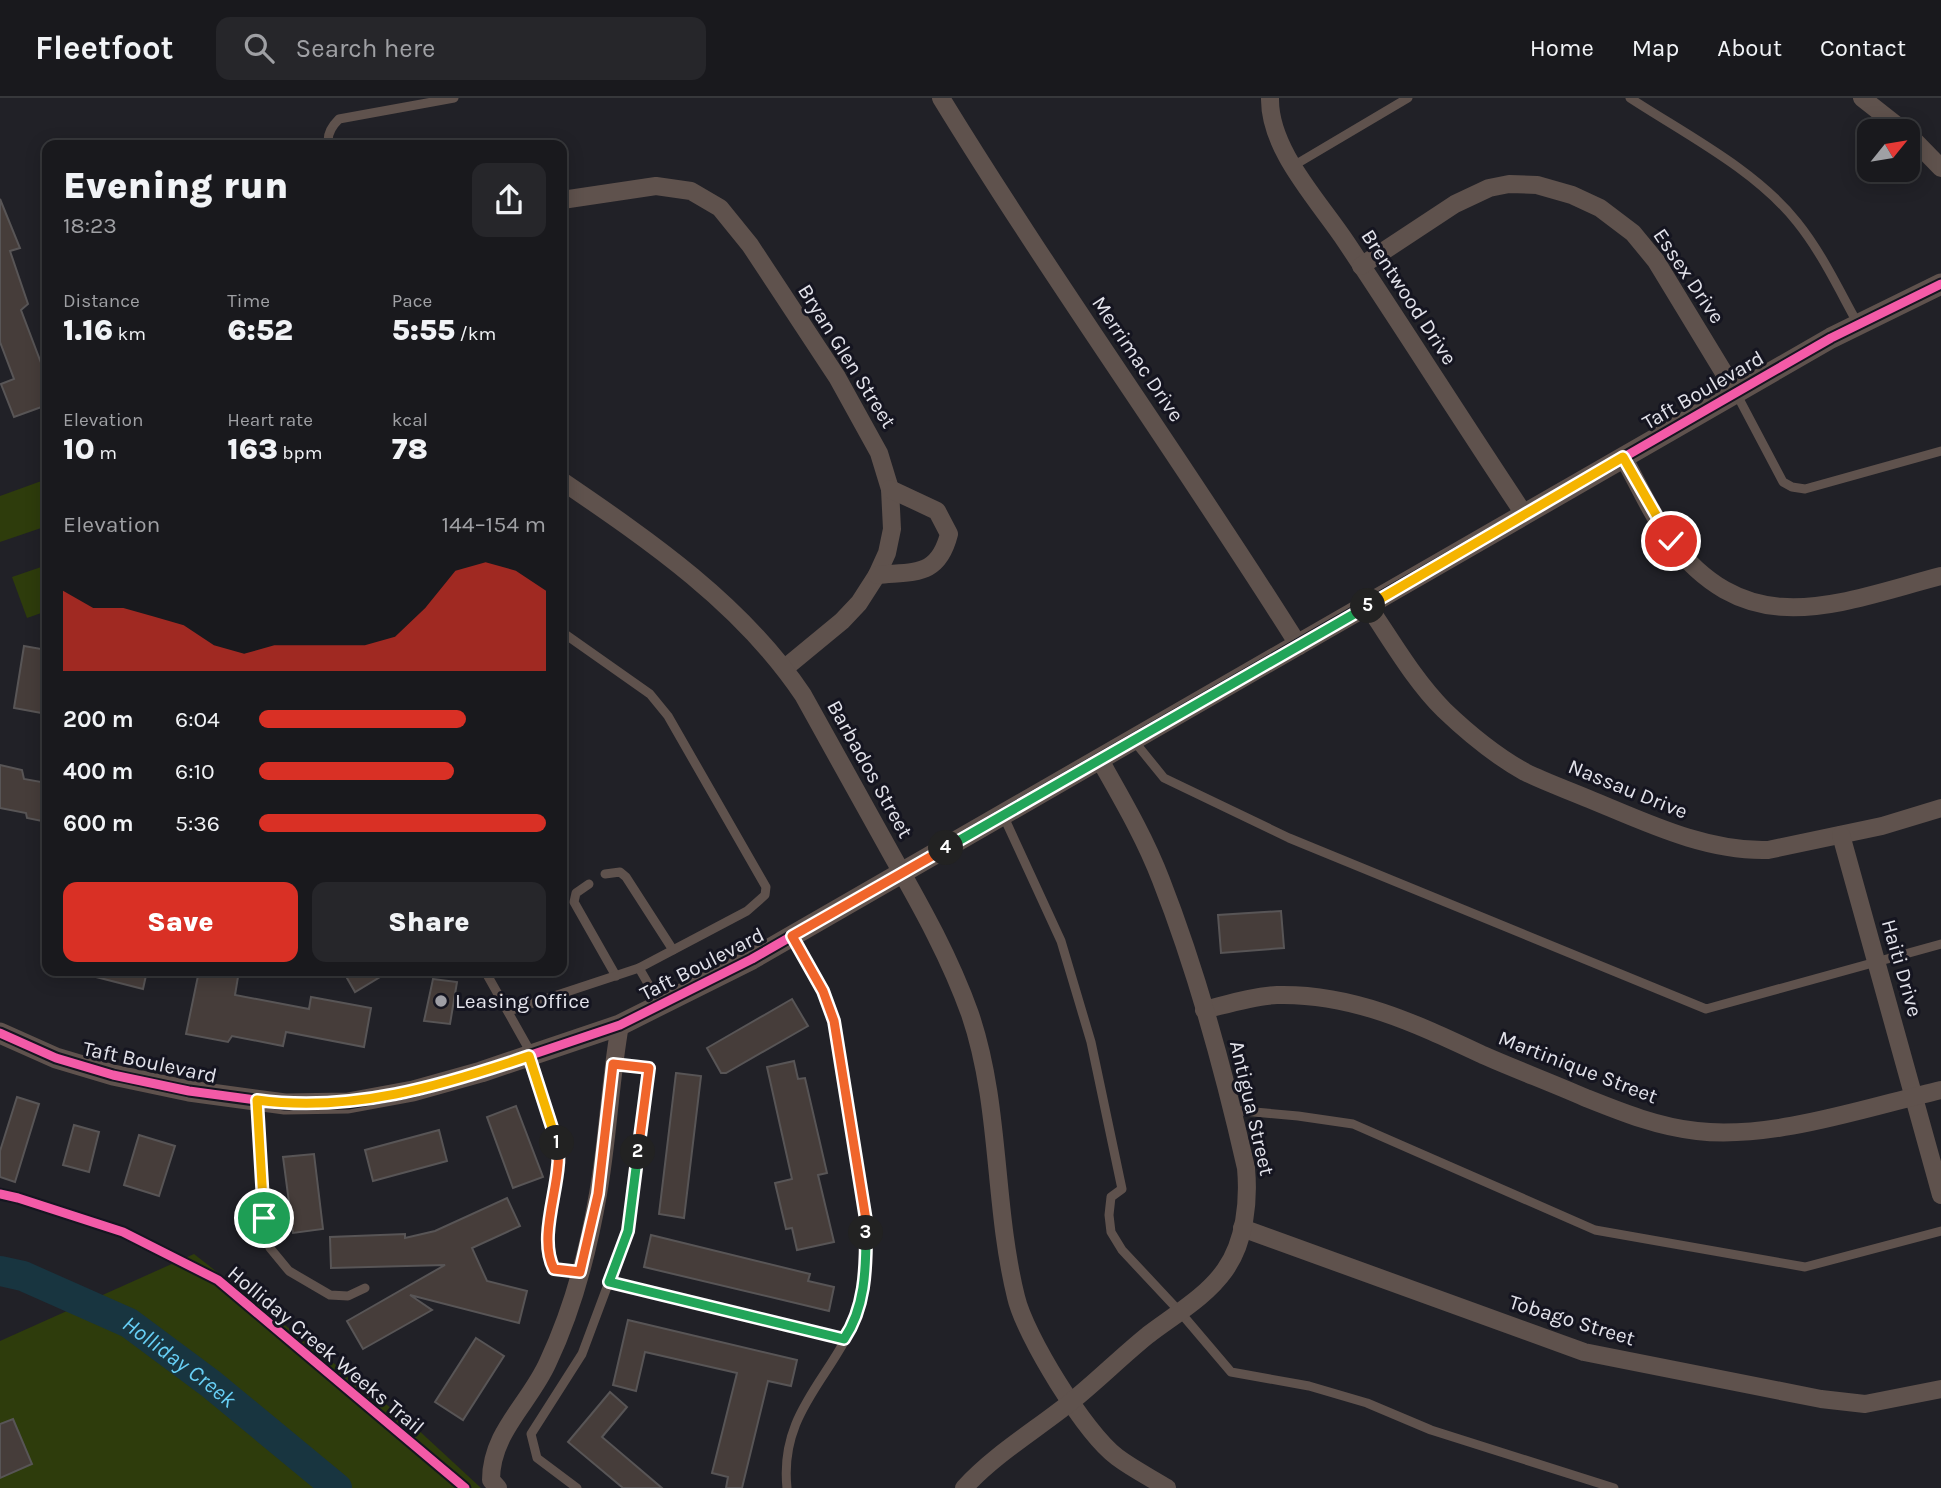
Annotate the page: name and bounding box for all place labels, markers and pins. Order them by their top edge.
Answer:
pin [1641,511,1701,571]
pin: 5 [1350,588,1386,624]
pin: 4 [928,830,964,866]
place label: Leasing Office [455,989,590,1013]
marker: Leasing Office [433,993,449,1009]
pin: 1 [540,1126,574,1160]
pin: 2 [620,1134,656,1170]
pin [234,1188,294,1248]
pin: 3 [848,1216,884,1250]

